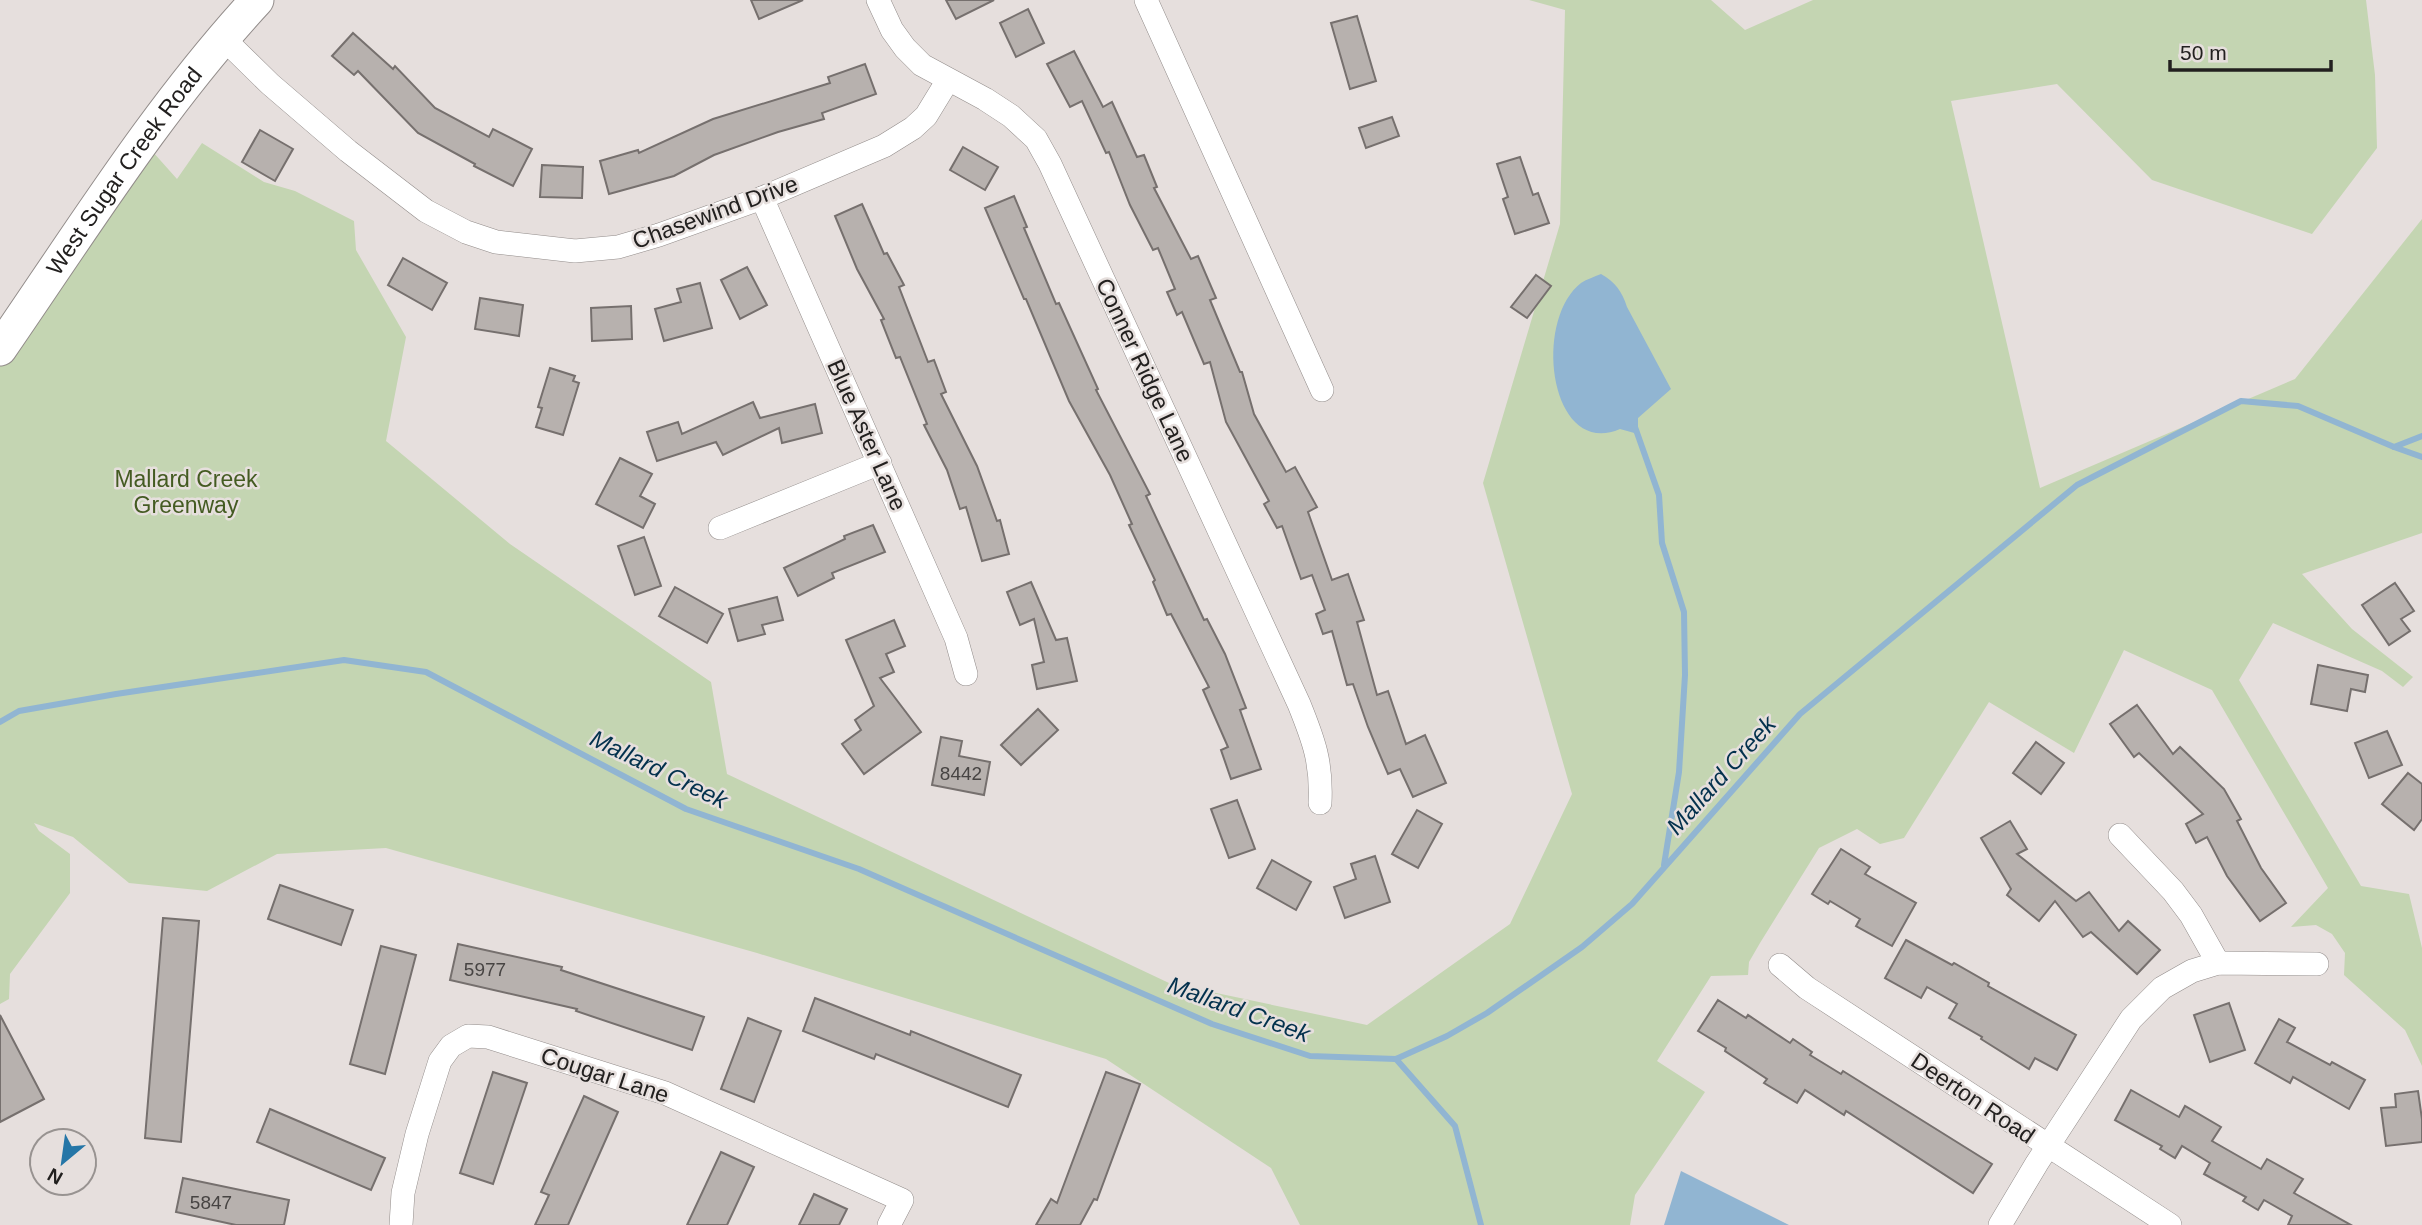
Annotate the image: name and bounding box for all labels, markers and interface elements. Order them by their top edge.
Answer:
scale bar [2170,28,2331,72]
text: 50 m [2180,41,2227,64]
street label: West Sugar Creek Road [41,62,207,280]
street label: Chasewind Drive [629,170,801,254]
street label: Conner Ridge Lane [1091,274,1199,466]
street label: Blue Aster Lane [822,356,912,514]
park label: Mallard Creek Greenway [114,466,258,518]
water label: Mallard Creek [1661,709,1782,840]
water label: Mallard Creek [586,724,734,815]
house number: 8442 [940,763,982,784]
house number: 5977 [464,959,506,980]
water label: Mallard Creek [1164,971,1316,1048]
street label: Cougar Lane [538,1042,672,1108]
street label: Deerton Road [1906,1047,2040,1149]
north arrow [28,1127,98,1197]
text: N [44,1164,66,1189]
house number: 5847 [190,1192,232,1213]

